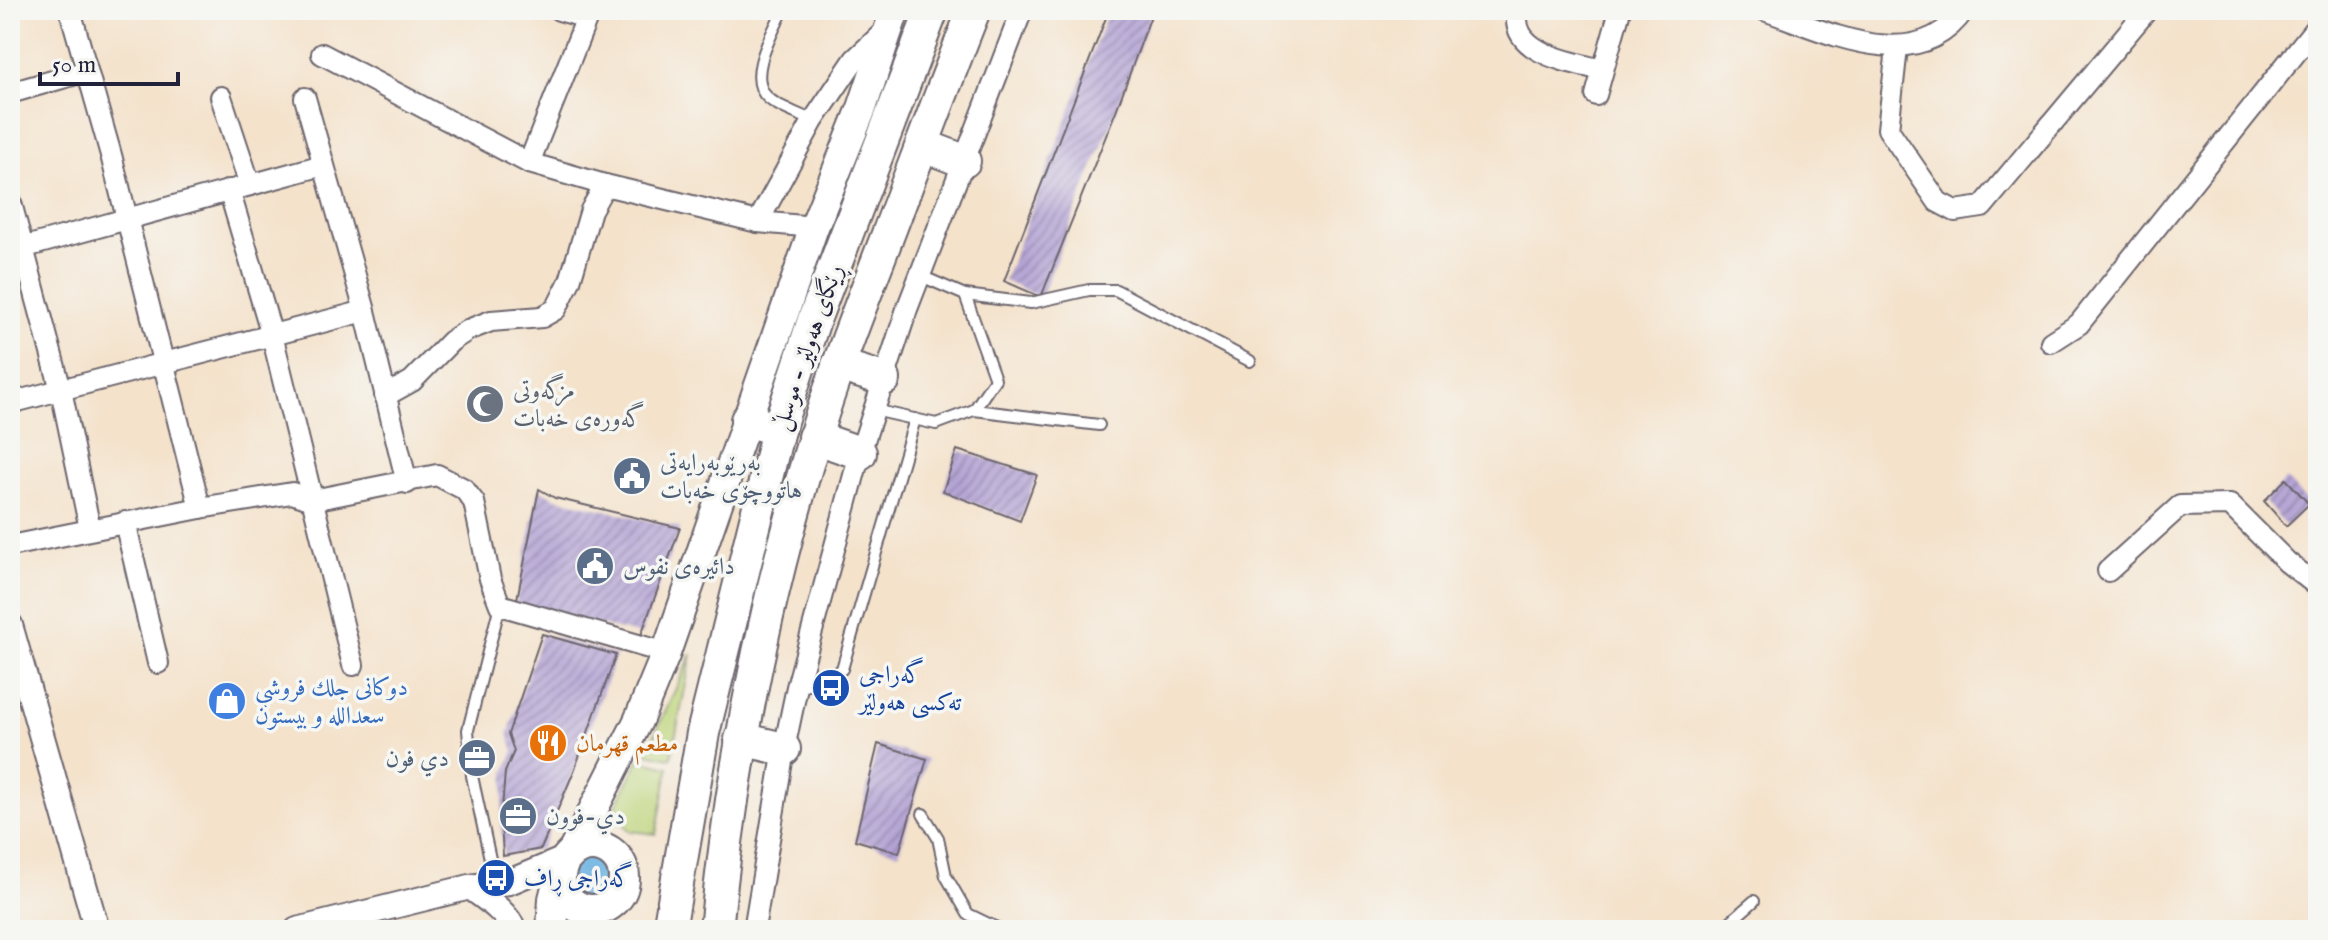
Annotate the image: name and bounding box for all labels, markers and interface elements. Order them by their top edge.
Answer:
scale bar [40,36,178,86]
text: 50 m [52,50,96,81]
street label: ڕێگای هەولێر - موسڵ [765,260,853,435]
place label: مزگەوتى گەورەى خەبات [513,373,645,435]
mosque icon: مزگەوتى گەورەى خەبات [464,383,506,425]
place label: به‌رێوبه‌رایه‌تی هاتووچۆی خه‌بات [660,448,802,507]
public building icon: به‌رێوبه‌رایه‌تی هاتووچۆی خه‌بات [611,455,653,497]
public building icon: دائیرەی نفوس [574,545,616,587]
place label: دائیرەی نفوس [623,552,735,583]
place label: گەراجی تەکسی هەولێر [856,657,962,719]
bus stop icon: گەراجی تەکسی هەولێر [810,667,852,709]
place label: دوكانى جلك فروشي سعدالله و بيستون [255,673,408,732]
shop icon: دوكانى جلك فروشي سعدالله و بيستون [206,680,248,722]
restaurant icon: مطعم قهرمان [527,722,569,764]
place label: مطعم قهرمان [576,729,678,765]
office icon: دي فون [456,737,498,779]
place label: دي فون [386,744,449,777]
office icon: دي-فوون [497,795,539,837]
place label: دي-فوون [546,802,625,835]
bus stop icon: گەراجی ڕاف [475,857,517,899]
place label: گەراجی ڕاف [524,861,633,897]

